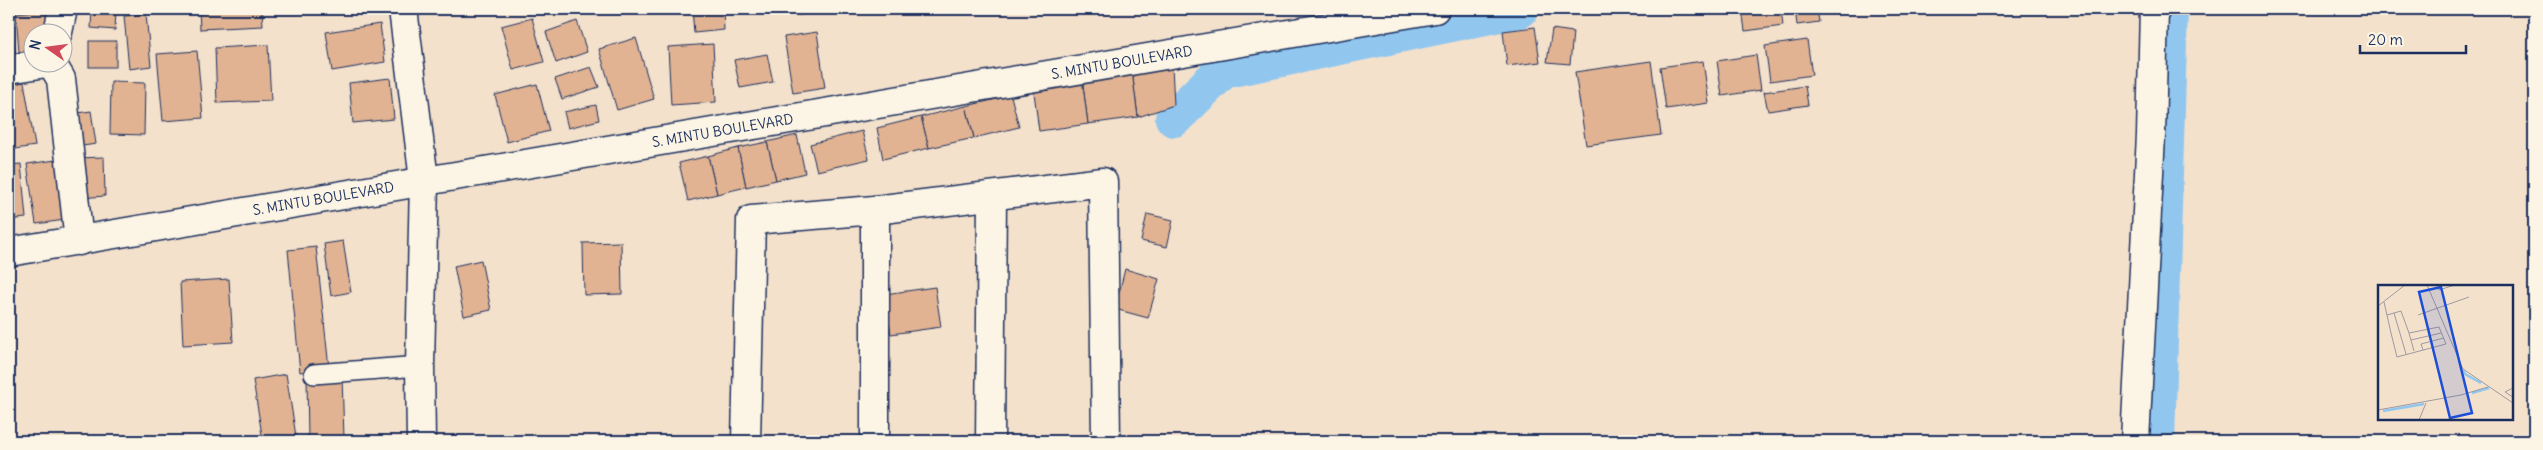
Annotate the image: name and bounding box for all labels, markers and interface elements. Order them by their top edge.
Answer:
north arrow [22,22,72,72]
scale bar [2360,22,2467,54]
text: 20 m [2368,30,2403,49]
text: N [25,38,45,52]
street label: S. MINTU BOULEVARD [1050,41,1194,83]
street label: S. MINTU BOULEVARD [651,109,795,151]
street label: S. MINTU BOULEVARD [251,178,396,219]
inset map [2378,285,2513,420]

